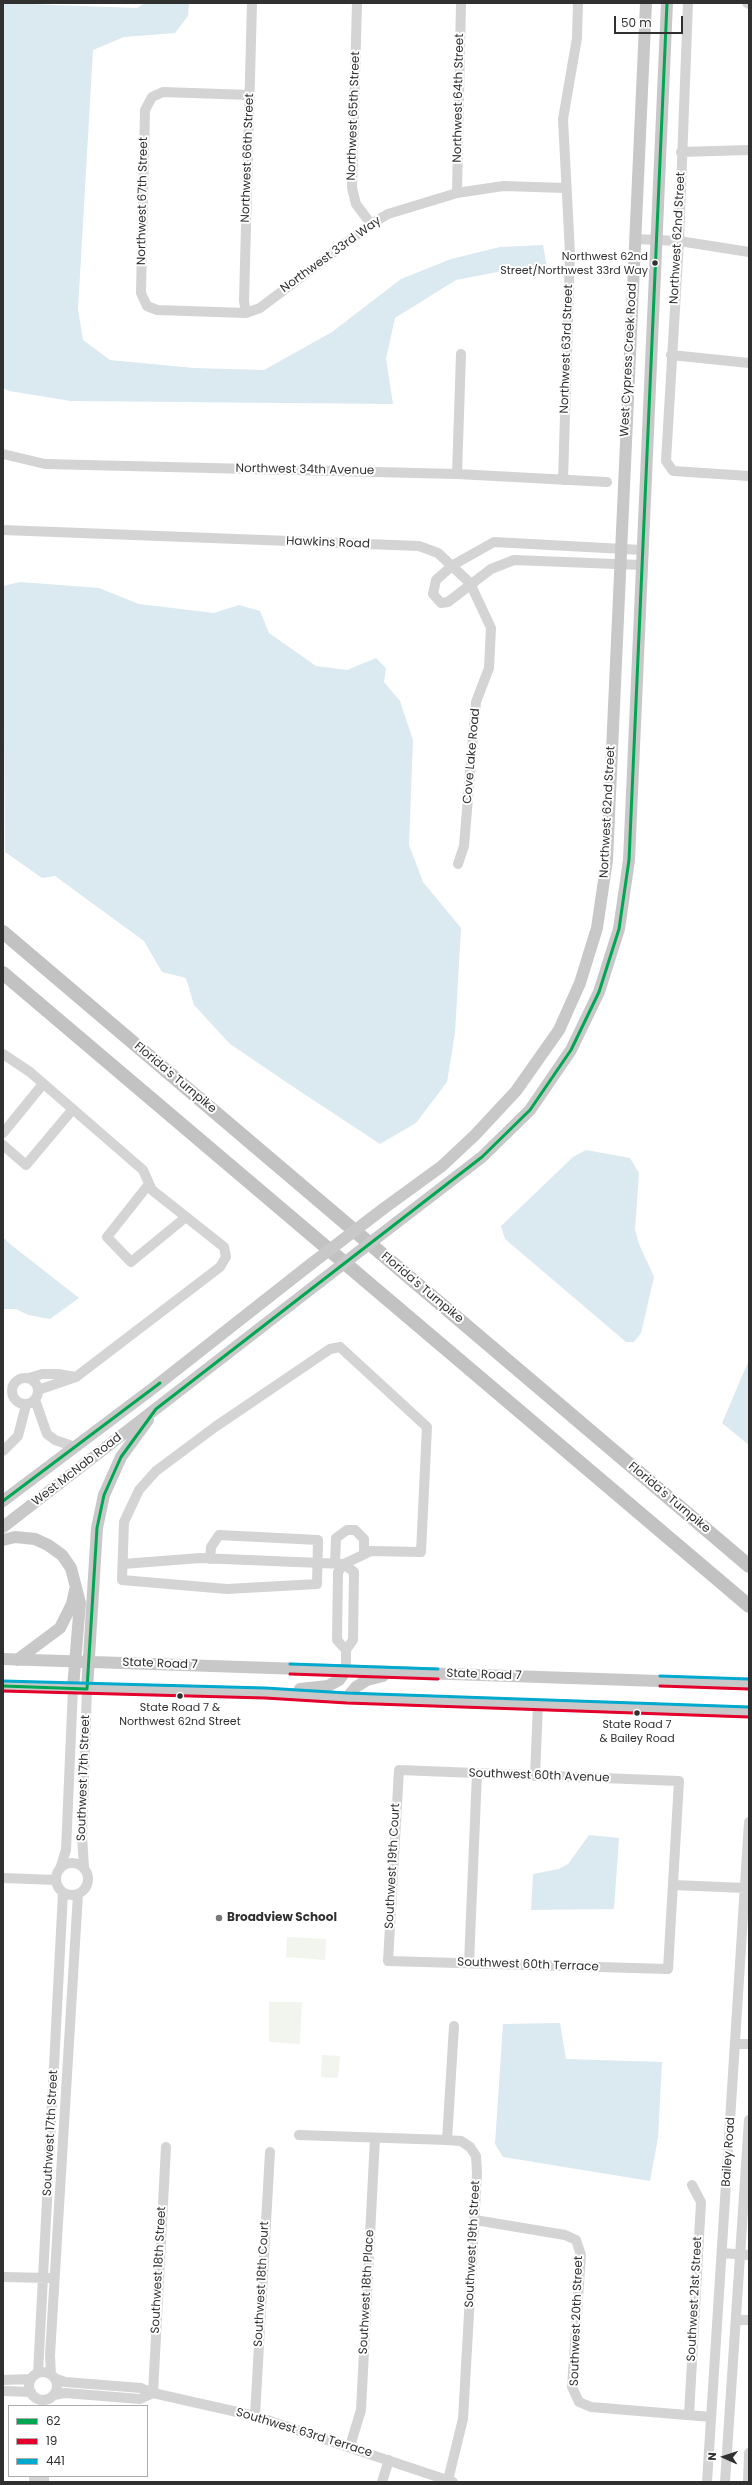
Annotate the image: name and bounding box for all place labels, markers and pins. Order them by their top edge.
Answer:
place label: Northwest 62nd Street/Northwest 33rd Way [500,250,648,276]
marker: Northwest 62nd Street/Northwest 33rd Way [650,258,660,268]
marker: State Road 7 & Northwest 62nd Street [175,1691,185,1701]
place label: State Road 7 & Northwest 62nd Street [119,1701,241,1727]
marker: State Road 7 & Bailey Road [632,1708,642,1718]
place label: State Road 7 & Bailey Road [599,1718,675,1744]
place label: Broadview School [227,1911,337,1925]
marker: Broadview School [214,1913,224,1923]

